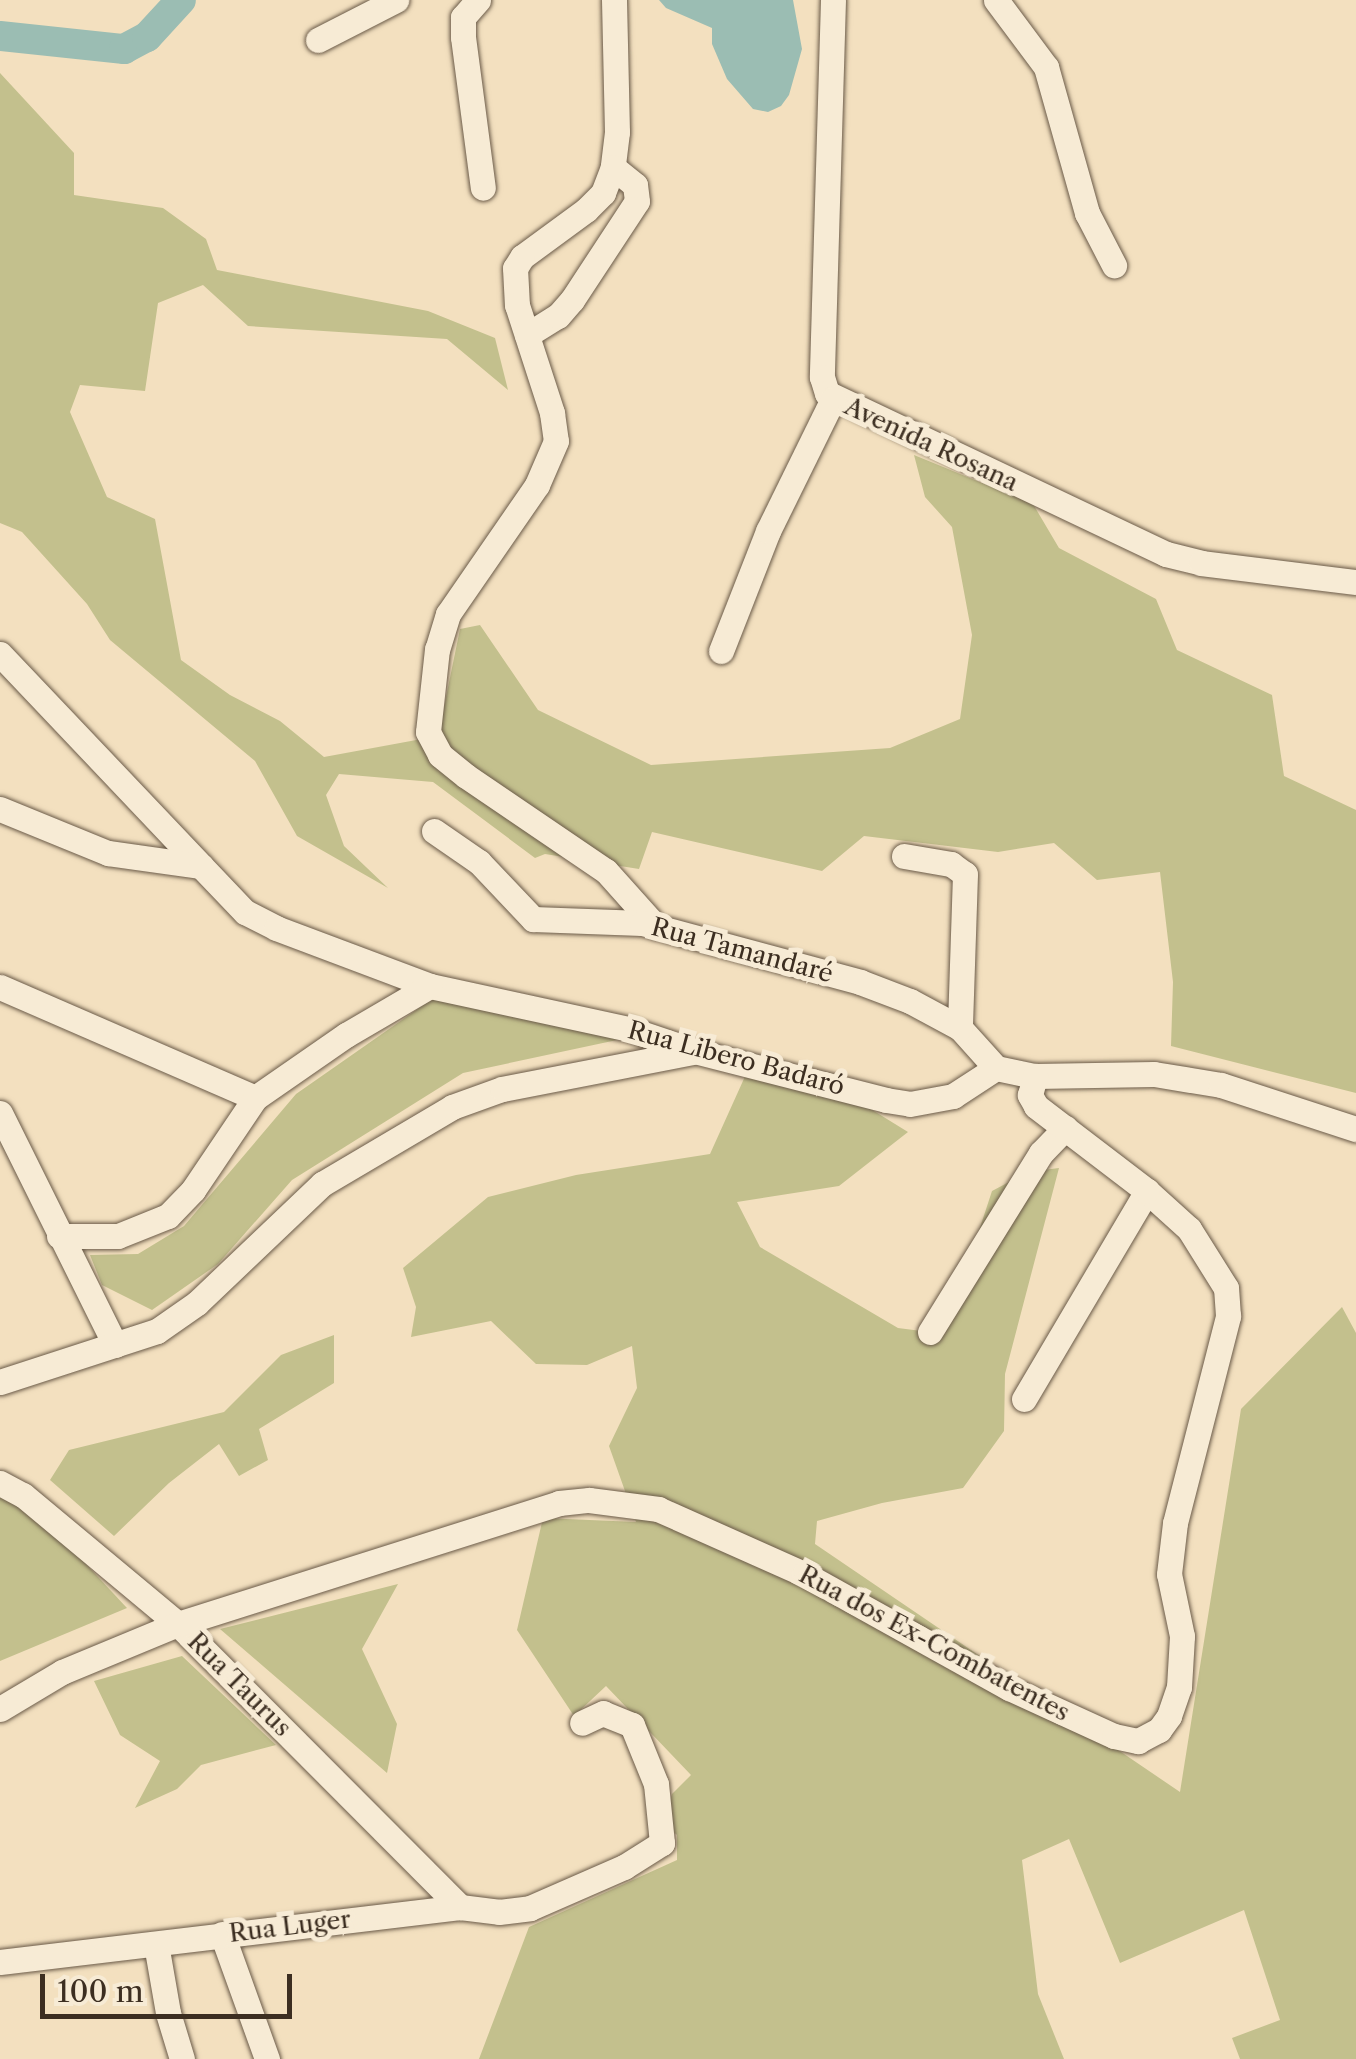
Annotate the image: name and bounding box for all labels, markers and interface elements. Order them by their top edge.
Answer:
street label: Avenida Rosana [839,392,1023,498]
street label: Rua Tamandaré [647,912,837,990]
street label: Rua Libero Badaró [624,1016,848,1102]
street label: Rua dos Ex-Combatentes [793,1560,1075,1728]
street label: Rua Taurus [181,1627,297,1743]
street label: Rua Luger [227,1905,353,1949]
scale bar [45,1954,298,2016]
text: 100 m [57,1973,144,2010]

